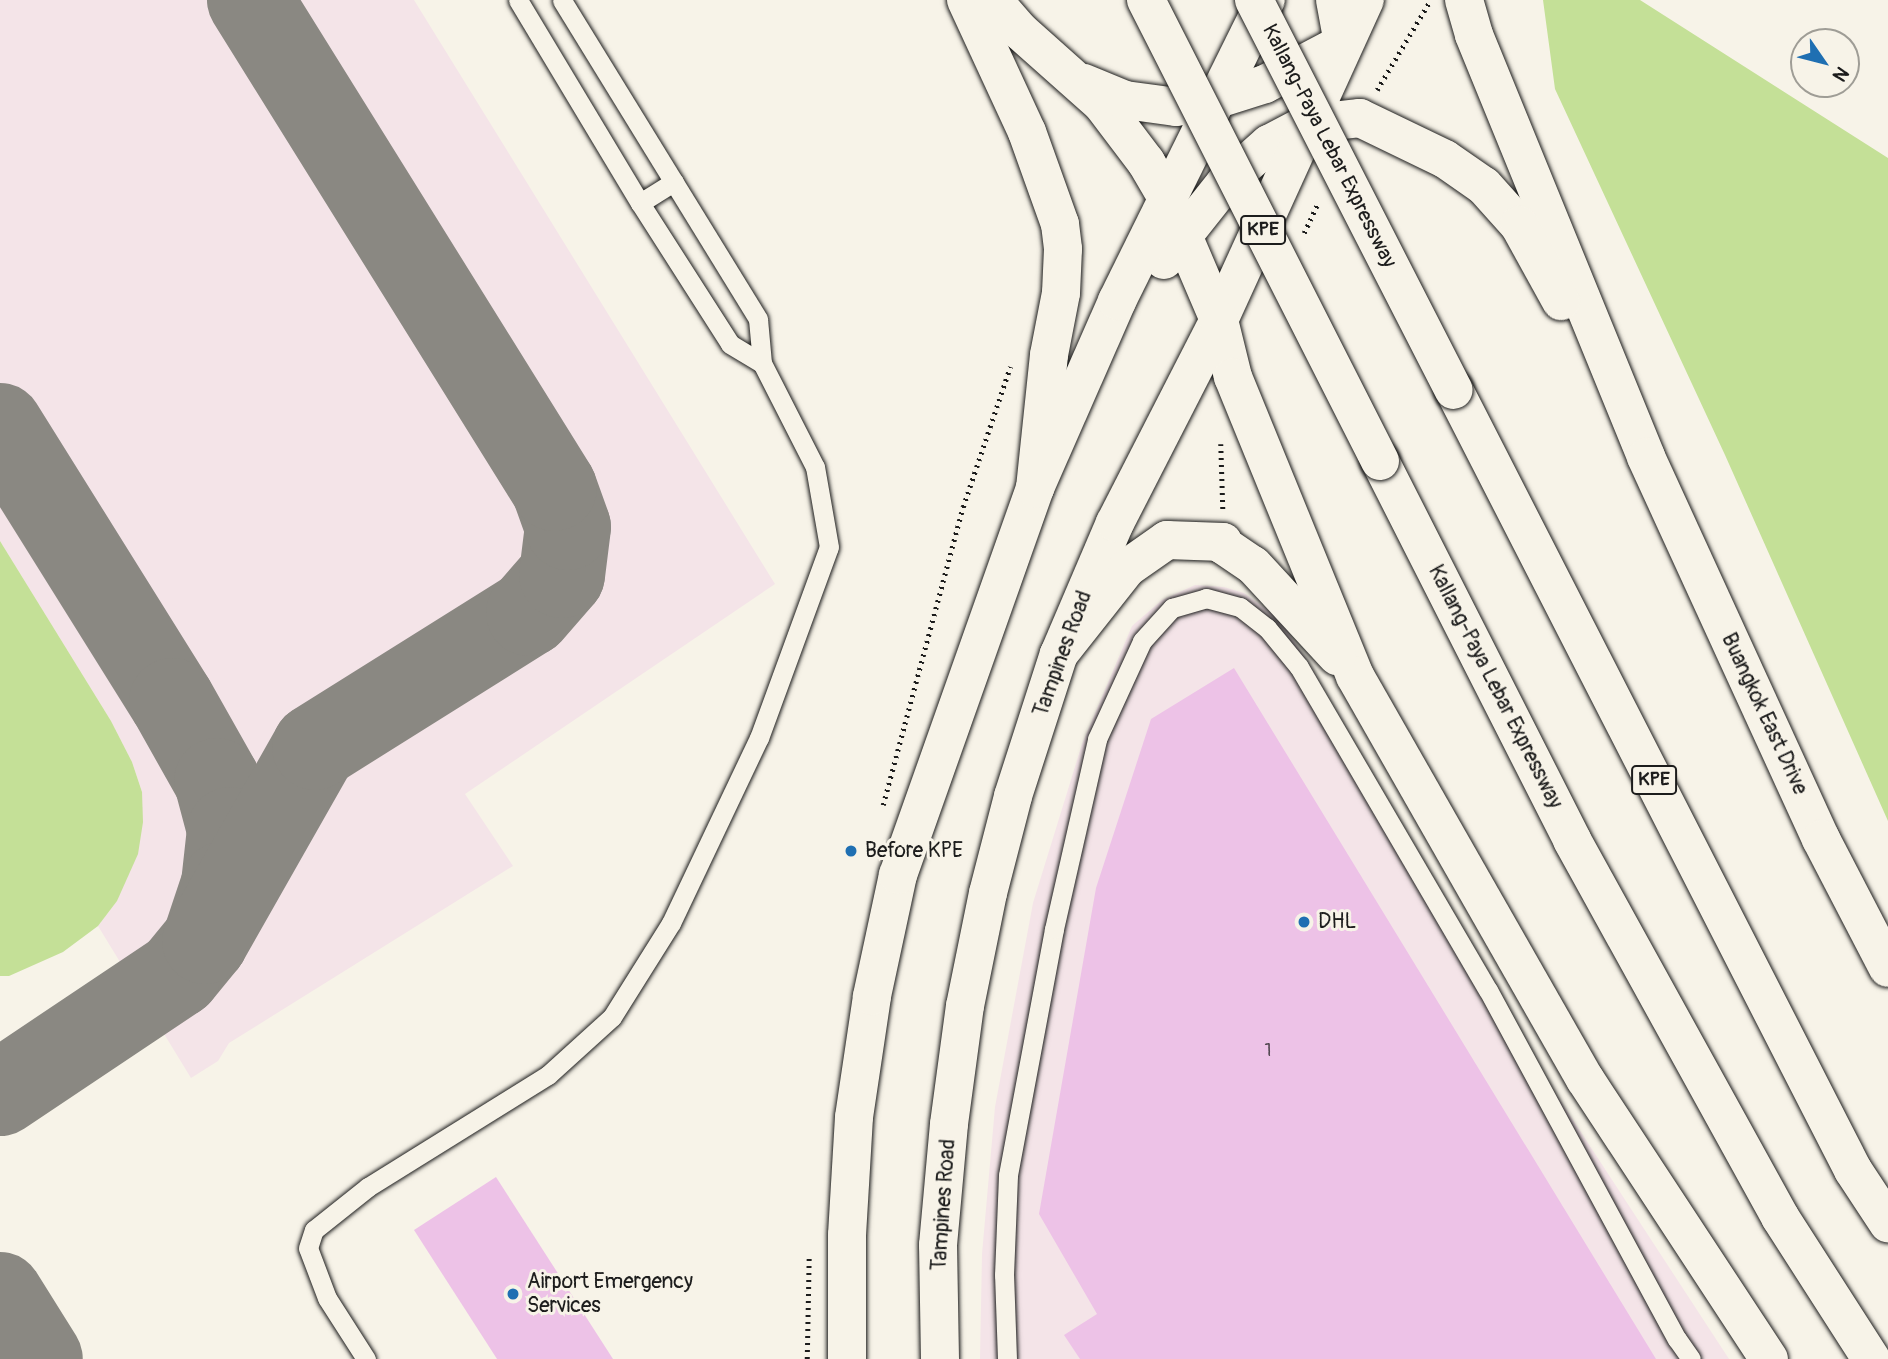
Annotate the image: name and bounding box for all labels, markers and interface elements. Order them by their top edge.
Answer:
street label: Kallang-Paya Lebar Expressway [1256,20,1402,272]
north arrow [1790,28,1860,98]
text: N [1827,62,1854,86]
road number: KPE [1238,214,1288,246]
street label: Kallang-Paya Lebar Expressway [1422,561,1568,813]
street label: Tampines Road [1029,588,1097,720]
street label: Buangkok East Drive [1716,629,1812,799]
road number: KPE [1630,764,1678,796]
place label: Before KPE [865,838,963,864]
marker: Before KPE [843,843,859,859]
place label: DHL [1318,909,1356,935]
marker: DHL [1296,914,1312,930]
house number: 1 [1264,1040,1272,1062]
street label: Tampines Road [927,1138,961,1272]
place label: Airport Emergency Services [527,1269,693,1319]
marker: Airport Emergency Services [505,1286,521,1302]

